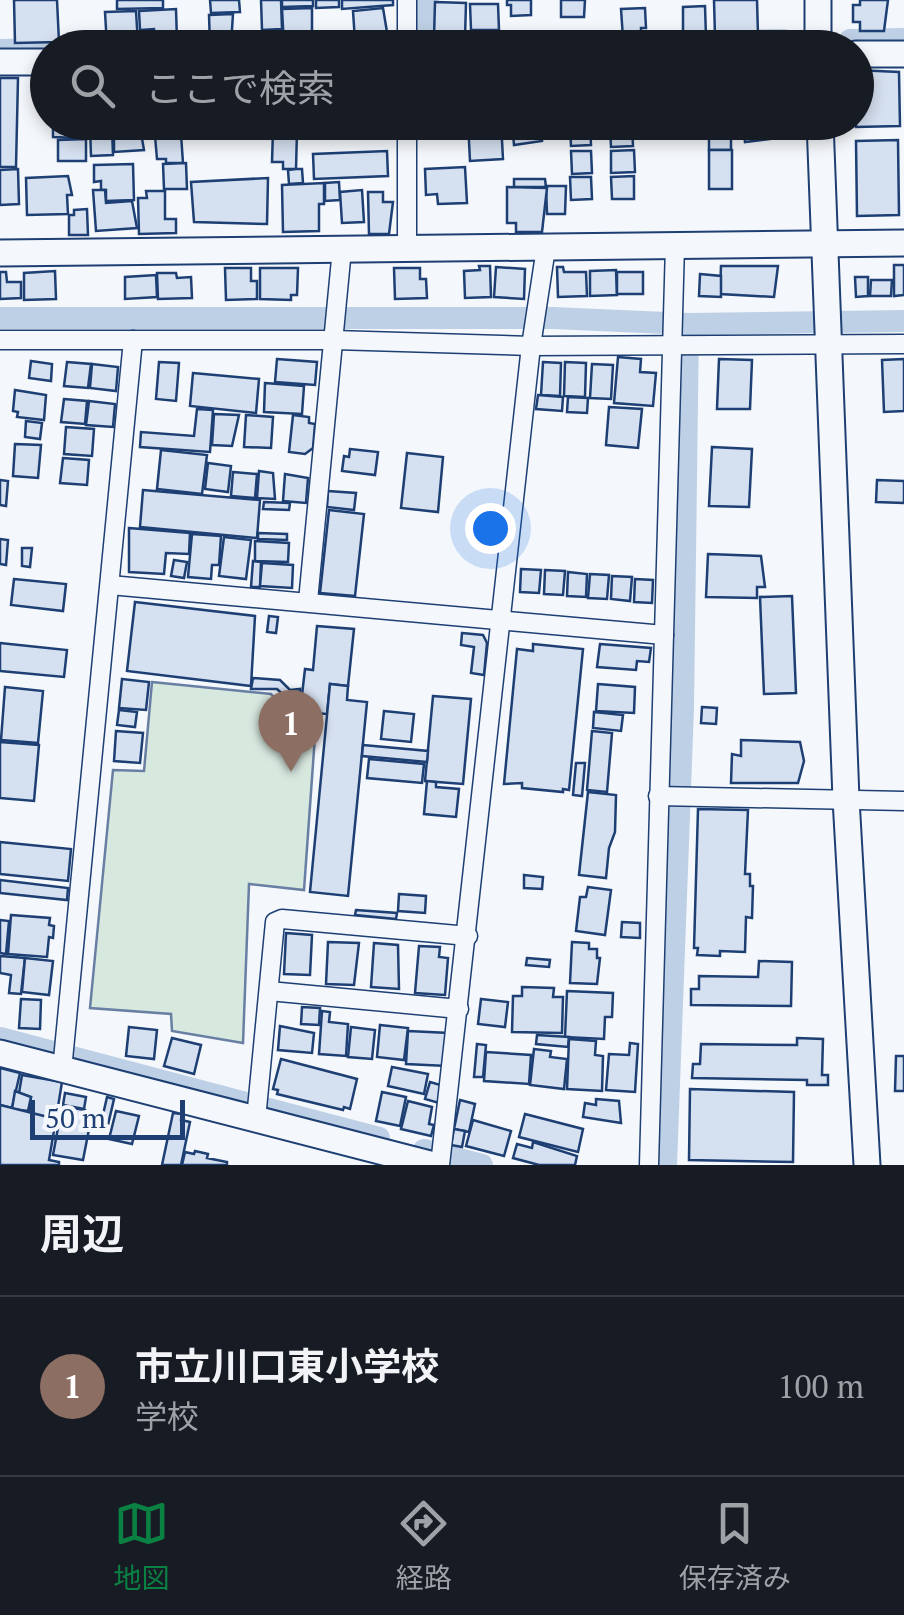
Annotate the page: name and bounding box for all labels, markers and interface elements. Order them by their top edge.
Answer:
search box [30,30,874,140]
icon: search [65,58,120,113]
text: ここで検索 [145,63,335,113]
your location [465,503,516,554]
pin: 1 [258,690,324,772]
scale bar [30,1095,185,1140]
text: 50 m [45,1099,106,1136]
text: 周辺 [40,1205,124,1261]
text: 市立川口東小学校 [135,1341,439,1391]
text: 1 [63,1365,82,1407]
text: 100 m [777,1365,864,1407]
text: 学校 [135,1395,199,1437]
tab: 地図 [113,1496,169,1596]
tab: 経路 [396,1496,452,1596]
tab: 保存済み [679,1496,791,1596]

